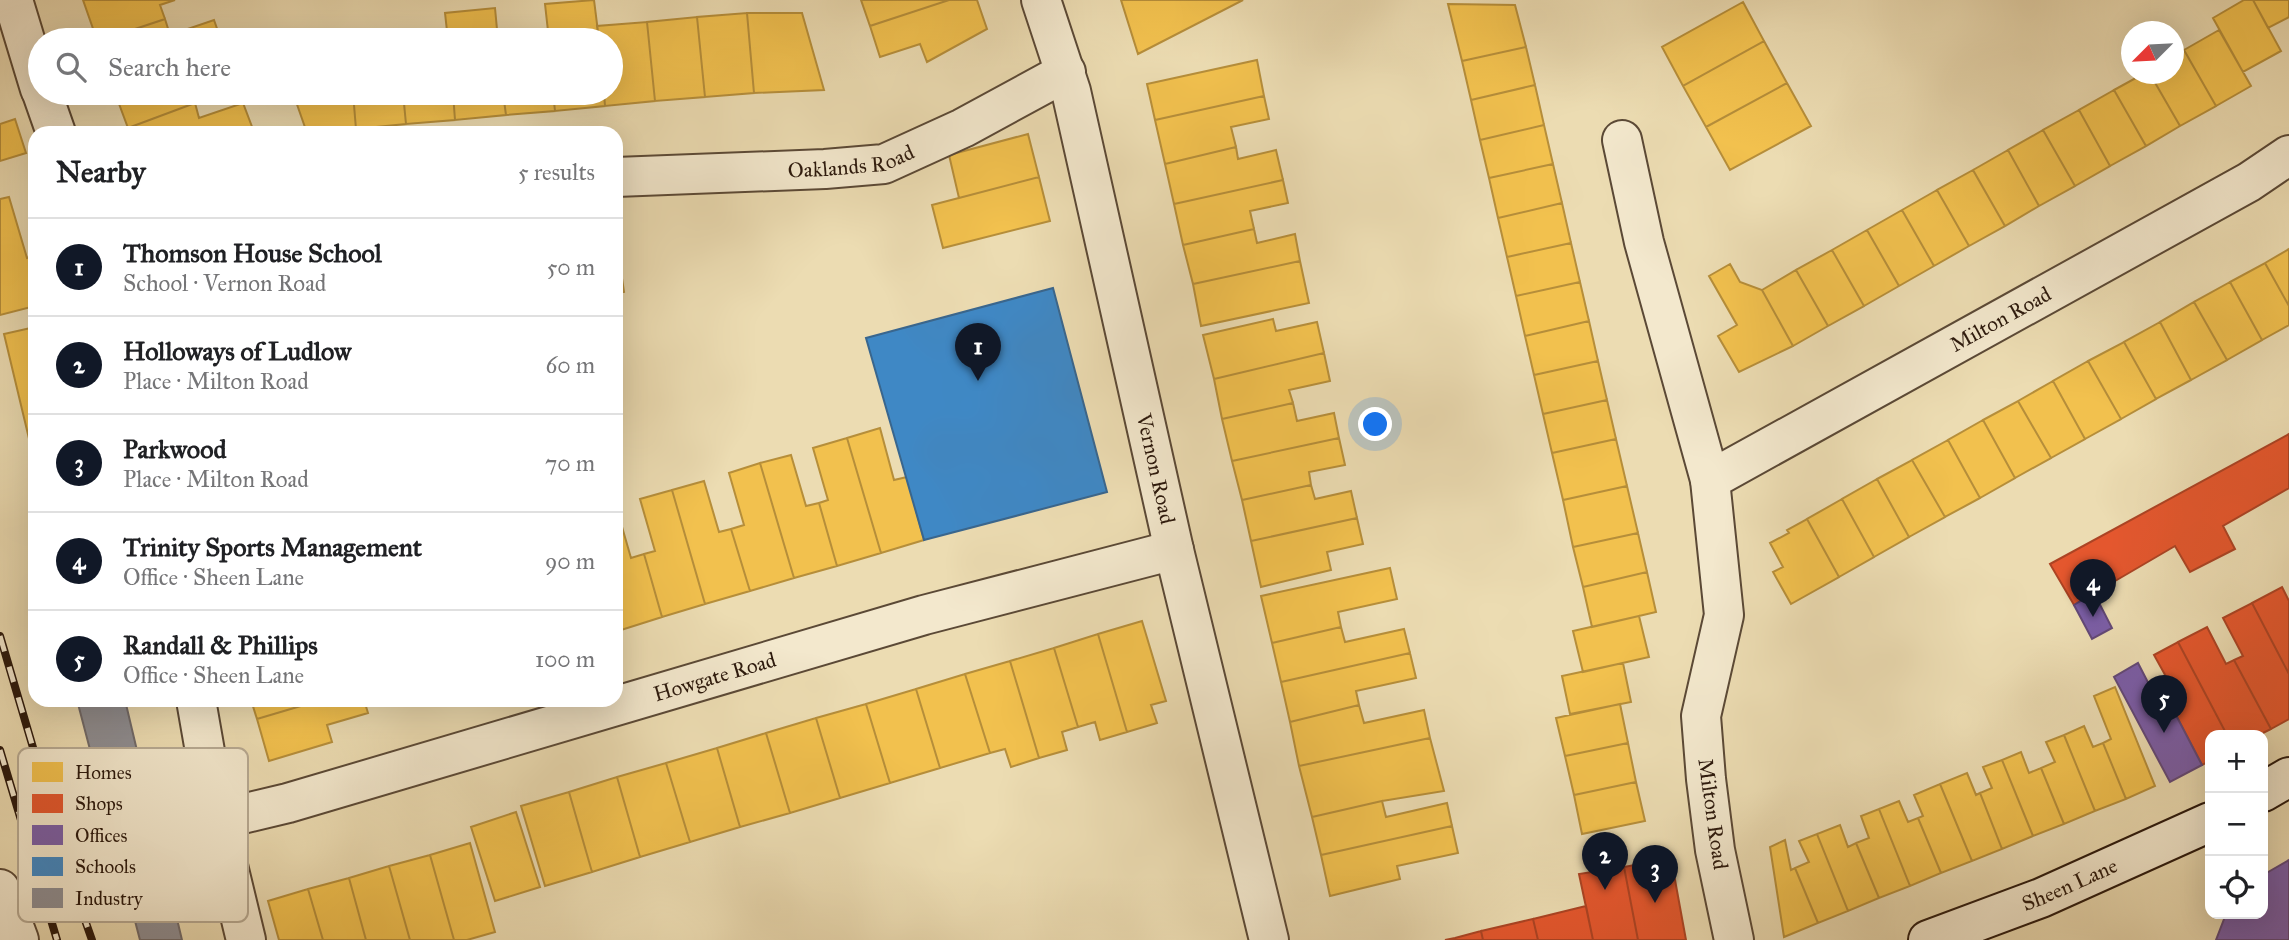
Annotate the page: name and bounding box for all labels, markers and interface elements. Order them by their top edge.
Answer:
north arrow [2121,21,2184,84]
search box [28,28,623,105]
icon: search [52,48,90,86]
text: Search here [108,51,231,83]
street label: Oaklands Road [787,139,919,183]
text: Nearby [56,154,146,190]
text: 5 results [518,158,595,186]
text: Thomson House School [123,237,382,269]
text: 1 [74,253,84,281]
text: 50 m [547,253,595,281]
text: School · Vernon Road [123,269,326,297]
street label: Milton Road [1945,281,2056,358]
pin: 1 [955,323,1001,381]
text: Holloways of Ludlow [123,335,351,367]
text: 2 [73,351,85,379]
text: 60 m [546,351,595,379]
text: Place · Milton Road [123,367,309,395]
your location [1358,407,1392,441]
street label: Vernon Road [1131,410,1181,527]
text: Parkwood [123,433,227,465]
text: 3 [74,449,84,477]
text: 70 m [545,449,595,477]
text: Place · Milton Road [123,465,309,493]
text: Trinity Sports Management [123,531,422,563]
text: 4 [73,547,85,575]
text: 90 m [545,547,595,575]
pin: 4 [2070,559,2116,617]
text: Office · Sheen Lane [123,563,304,591]
text: Randall & Phillips [123,629,318,661]
text: 5 [74,645,84,673]
text: 100 m [535,645,595,673]
street label: Howgate Road [650,646,780,707]
text: Office · Sheen Lane [123,661,304,689]
pin: 5 [2141,675,2187,733]
map controls [2205,730,2268,919]
button: + [2205,730,2268,793]
legend [18,748,248,922]
street label: Milton Road [1692,757,1734,872]
text: Homes [75,761,132,784]
text: Shops [75,792,123,815]
button: − [2205,793,2268,856]
text: Offices [75,824,127,847]
pin: 2 [1582,832,1628,890]
pin: 3 [1632,845,1678,903]
street label: Sheen Lane [2018,852,2122,917]
text: Schools [75,855,136,878]
button: locate [2205,856,2268,919]
text: Industry [75,887,144,910]

